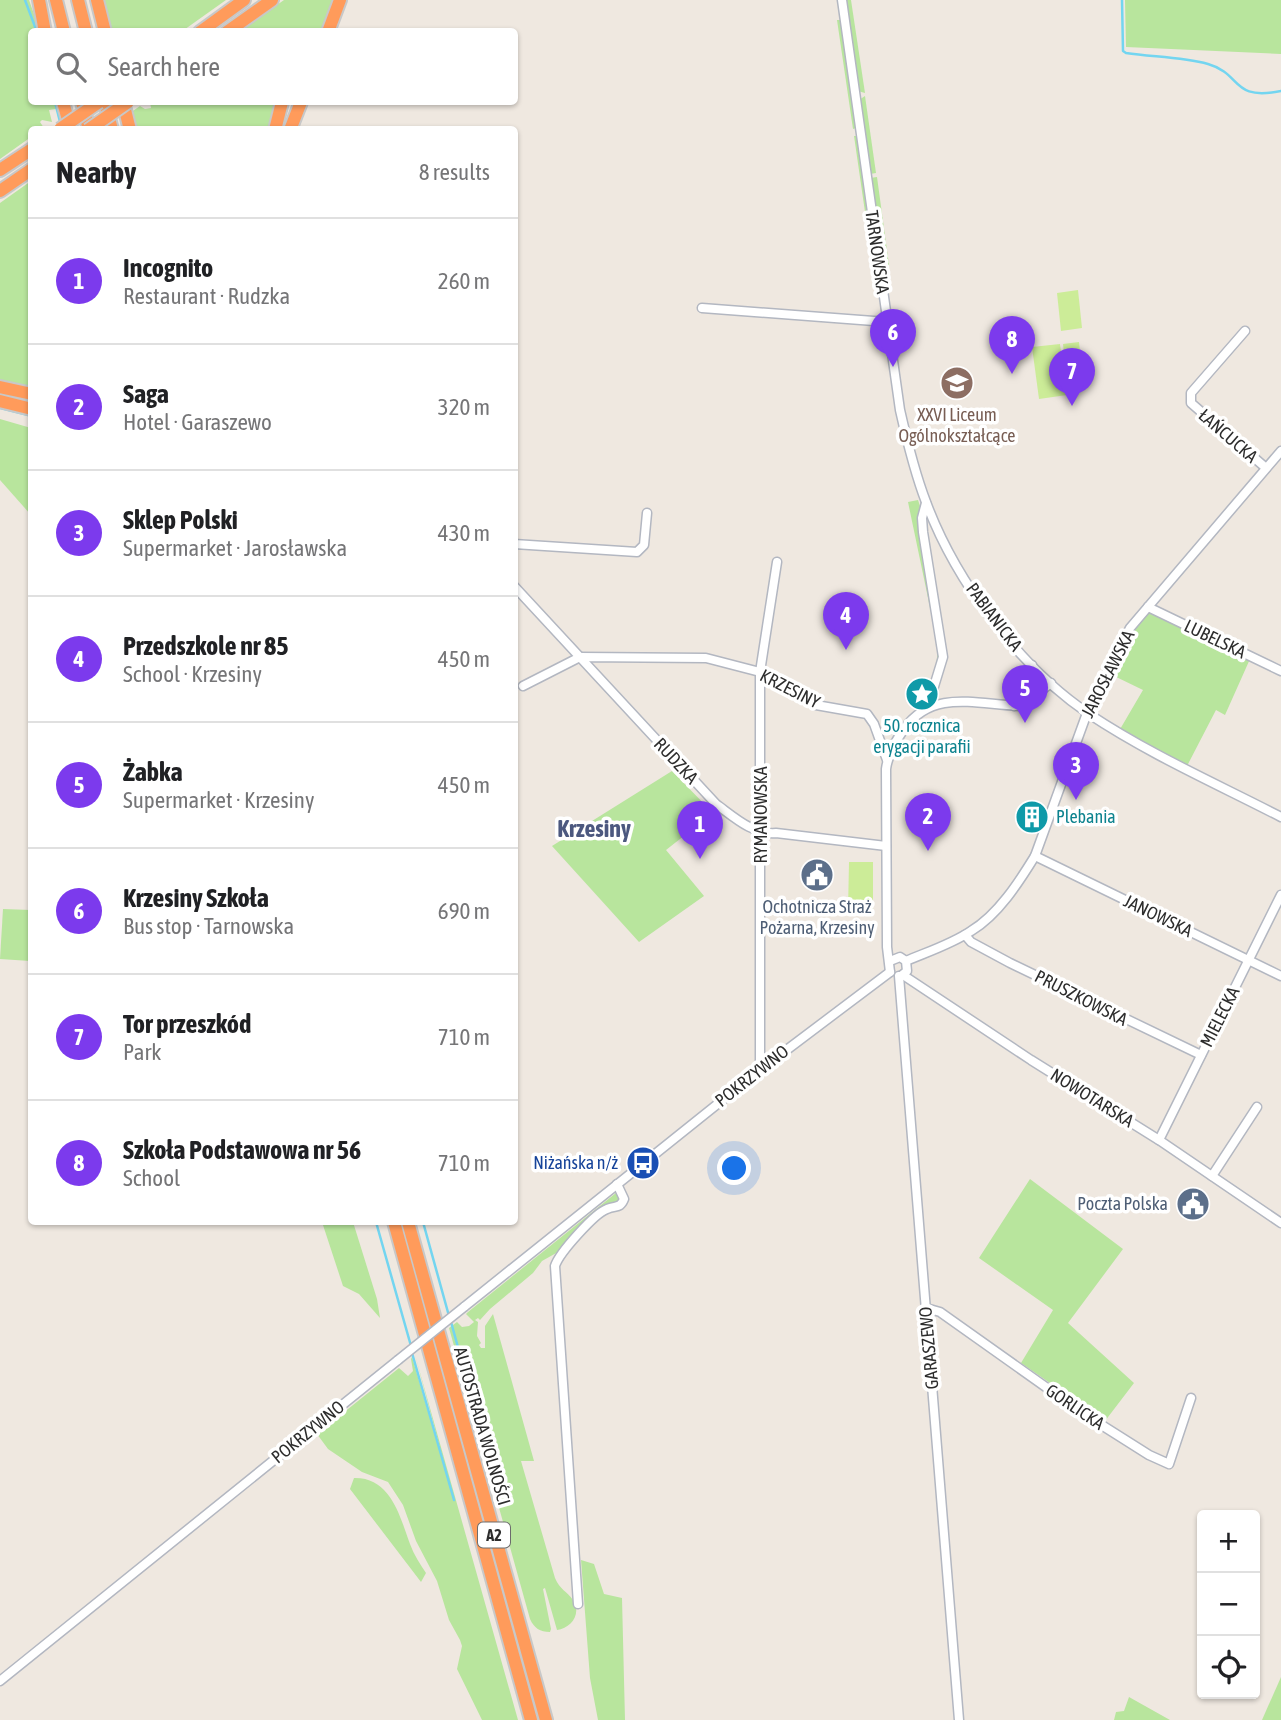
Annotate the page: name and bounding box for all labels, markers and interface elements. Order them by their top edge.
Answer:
search box [28,28,518,105]
icon: search [52,48,90,86]
text: Search here [108,52,220,82]
text: Nearby [56,155,136,189]
text: 8 results [419,159,490,185]
street label: TARNOWSKA [861,209,894,295]
text: Incognito [123,253,213,283]
text: 1 [74,268,84,294]
text: 260 m [438,268,490,294]
text: Restaurant · Rudzka [123,283,290,309]
pin: 6 [870,309,916,367]
pin: 8 [989,316,1035,374]
pin: 7 [1049,348,1095,406]
school or university icon: XXVI Liceum Ogólnokształcące [938,364,976,402]
text: Saga [123,379,169,409]
text: 2 [74,394,84,420]
text: 320 m [438,394,490,420]
place label: XXVI Liceum Ogólnokształcące [898,404,1016,446]
street label: ŁAŃCUCKA [1195,404,1262,467]
text: Hotel · Garaszewo [123,409,272,435]
text: Sklep Polski [123,505,238,535]
text: 3 [74,520,84,546]
text: 430 m [438,520,490,546]
text: Supermarket · Jarosławska [123,535,347,561]
street label: PABIANICKA [962,579,1027,655]
pin: 4 [823,592,869,650]
street label: LUBELSKA [1181,615,1250,663]
street label: JAROSŁAWSKA [1077,626,1139,721]
text: Przedszkole nr 85 [123,631,288,661]
text: 4 [74,646,84,672]
text: 450 m [438,646,490,672]
text: School · Krzesiny [123,661,262,687]
street label: KRZESINY [757,665,824,713]
pin: 5 [1002,665,1048,723]
place icon: 50. rocznica erygacji parafii [903,675,941,713]
place label: 50. rocznica erygacji parafii [873,715,971,757]
street label: RUDZKA [650,733,703,788]
pin: 3 [1053,742,1099,800]
text: Żabka [123,757,183,787]
street label: RYMANOWSKA [750,766,771,863]
text: 5 [74,772,84,798]
text: 450 m [438,772,490,798]
text: Supermarket · Krzesiny [123,787,314,813]
pin: 2 [905,793,951,851]
building icon: Plebania [1013,798,1051,836]
pin: 1 [677,801,723,859]
place label: Plebania [1056,806,1116,827]
district label: Krzesiny [557,815,631,842]
public building icon: Ochotnicza Straż Pożarna, Krzesiny [798,856,836,894]
text: Krzesiny Szkoła [123,883,269,913]
street label: JANOWSKA [1120,890,1196,941]
place label: Ochotnicza Straż Pożarna, Krzesiny [759,896,875,938]
text: 6 [74,898,84,924]
text: 690 m [438,898,490,924]
text: Bus stop · Tarnowska [123,913,294,939]
street label: PRUSZKOWSKA [1031,965,1131,1030]
street label: MIELECKA [1196,983,1244,1050]
text: Tor przeszkód [123,1009,251,1039]
text: 7 [74,1024,84,1050]
text: 710 m [438,1024,490,1050]
text: Park [123,1039,161,1065]
street label: POKRZYWNO [711,1040,793,1111]
street label: NOWOTARSKA [1047,1064,1138,1132]
text: Szkoła Podstawowa nr 56 [123,1135,361,1165]
bus stop icon: Niżańska n/ż [624,1144,662,1182]
text: 8 [74,1150,84,1176]
text: 710 m [438,1150,490,1176]
your location [717,1151,751,1185]
place label: Niżańska n/ż [533,1152,619,1173]
text: School [123,1165,180,1191]
public building icon: Poczta Polska [1174,1185,1212,1223]
place label: Poczta Polska [1077,1193,1168,1214]
street label: GARASZEWO [914,1306,943,1390]
street label: AUTOSTRADA WOLNOŚCI [450,1344,515,1508]
street label: GORLICKA [1042,1379,1109,1434]
street label: POKRZYWNO [267,1396,348,1467]
map controls [1197,1510,1260,1699]
button: + [1197,1510,1260,1573]
road number: A2 [478,1522,510,1548]
button: − [1197,1573,1260,1636]
button: locate [1197,1636,1260,1699]

